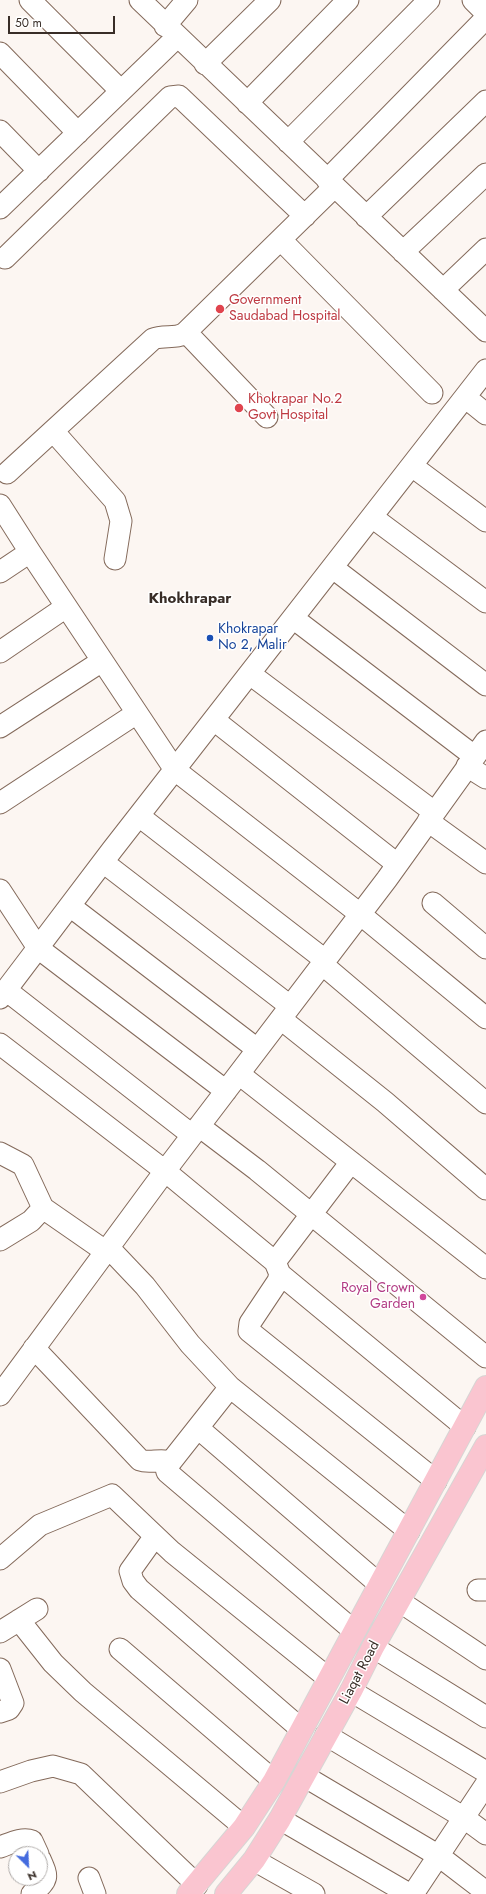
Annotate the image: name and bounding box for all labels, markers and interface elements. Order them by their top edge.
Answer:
scale bar [10,8,117,34]
text: 50 m [15,14,42,32]
place label: Government Saudabad Hospital [229,293,341,326]
marker: Government Saudabad Hospital [214,303,226,315]
place label: Khokrapar No.2 Govt Hospital [248,392,342,424]
marker: Khokrapar No.2 Govt Hospital [233,402,245,414]
district label: Khokhrapar [149,590,231,608]
place label: Khokrapar No 2, Malir [218,622,287,654]
marker: Khokrapar No 2, Malir [205,633,215,643]
place label: Royal Crown Garden [341,1281,415,1314]
marker: Royal Crown Garden [418,1292,428,1302]
street label: Liaqat Road [336,1639,384,1707]
north arrow [8,1846,48,1886]
text: N [25,1867,40,1885]

